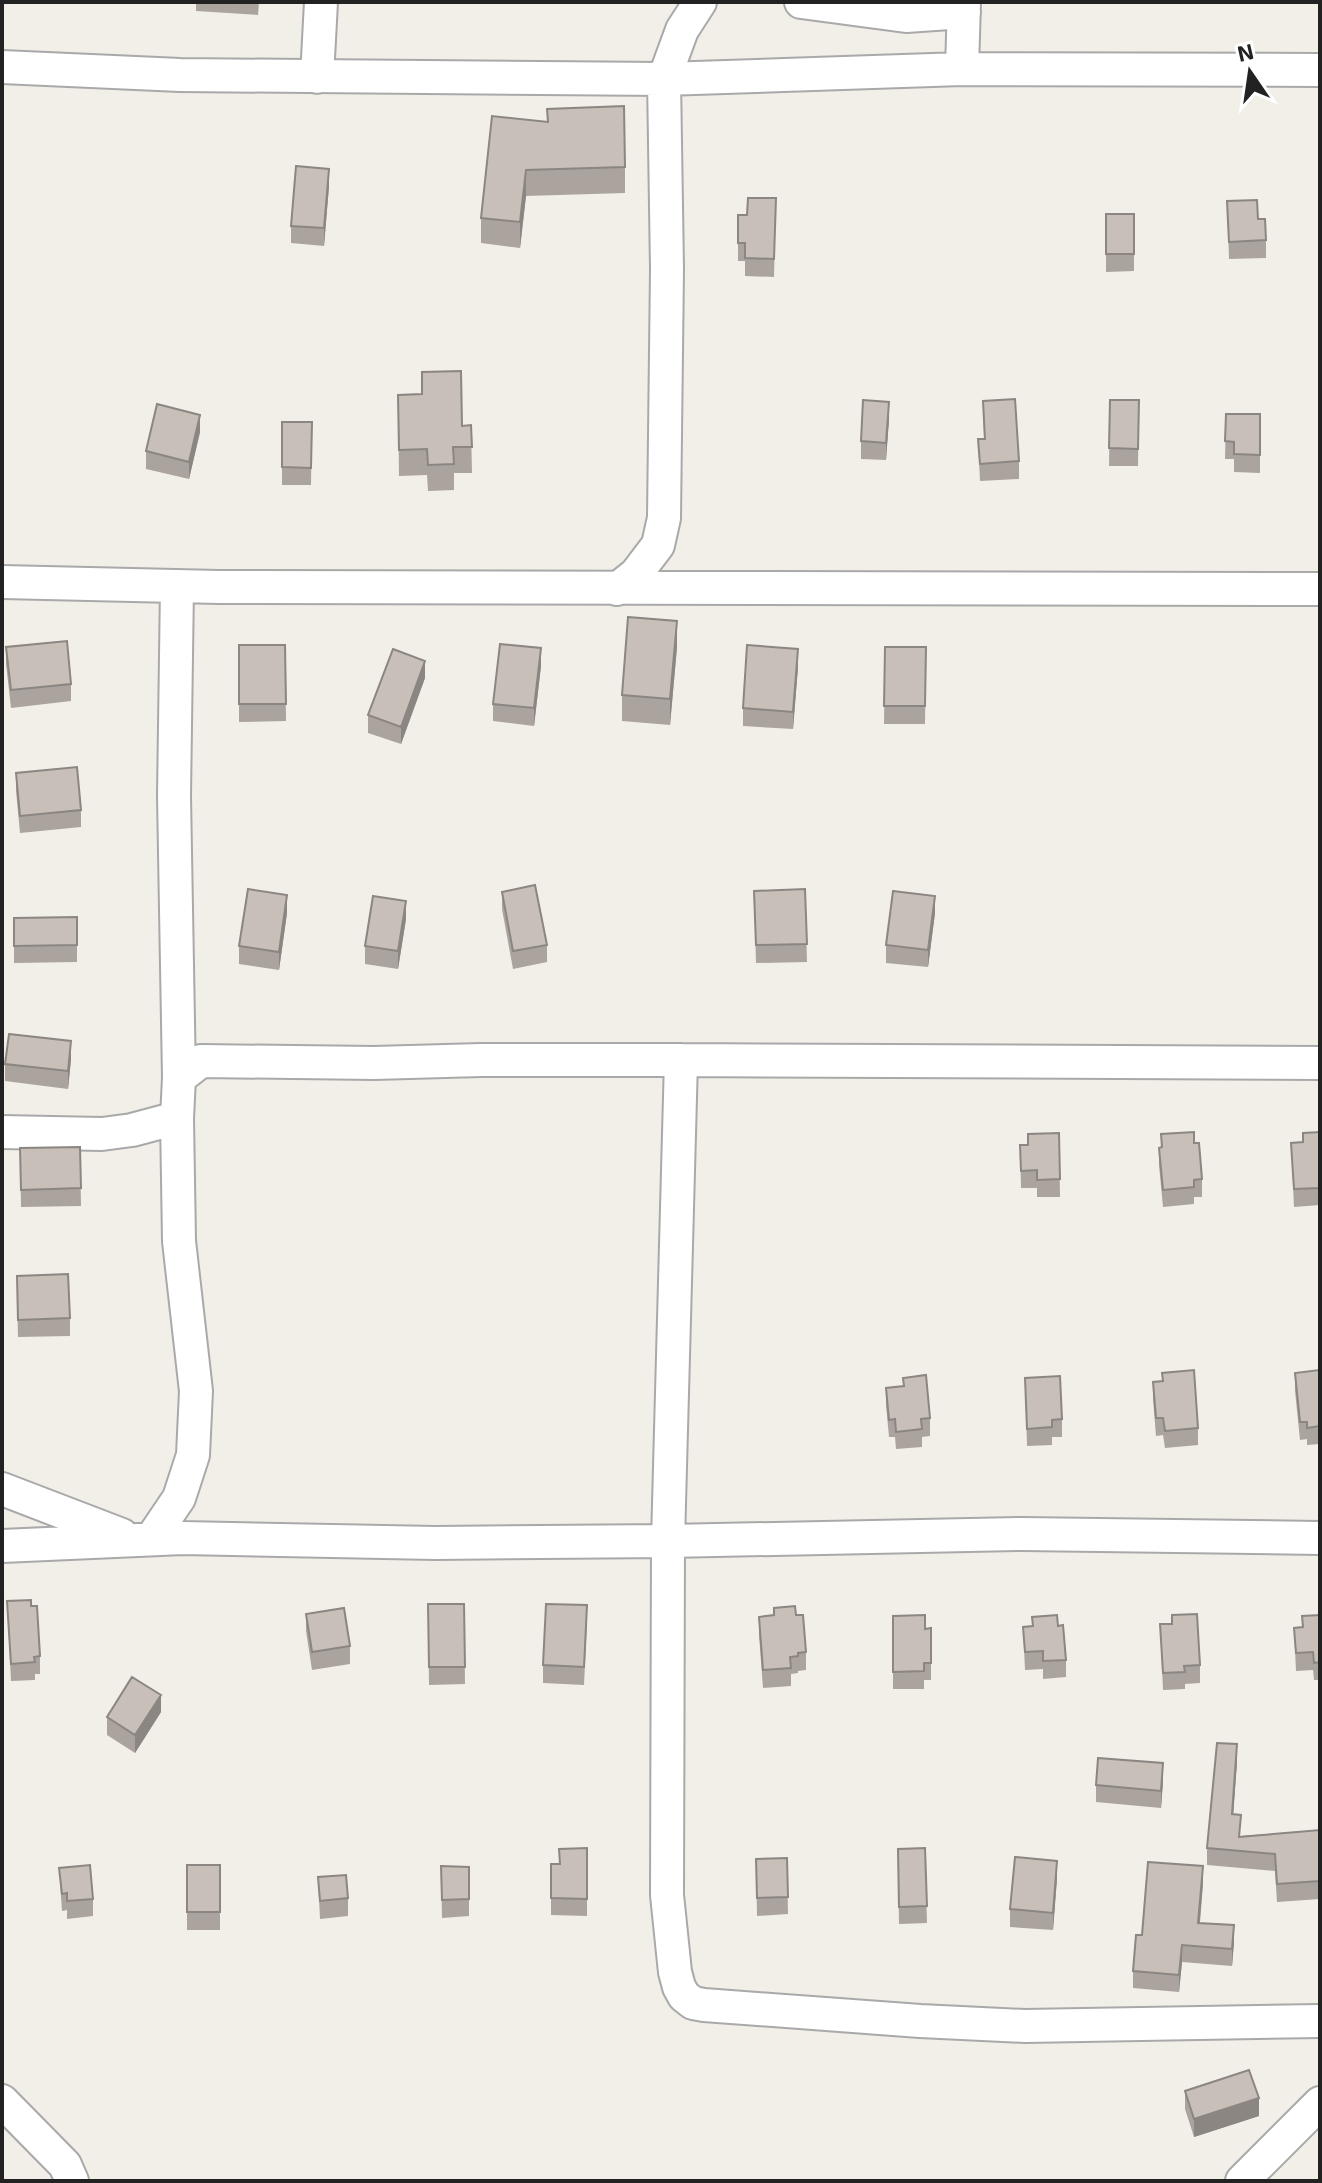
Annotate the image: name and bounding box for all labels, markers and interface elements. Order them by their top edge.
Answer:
north arrow [1210,32,1290,112]
text: N [1235,37,1256,66]

